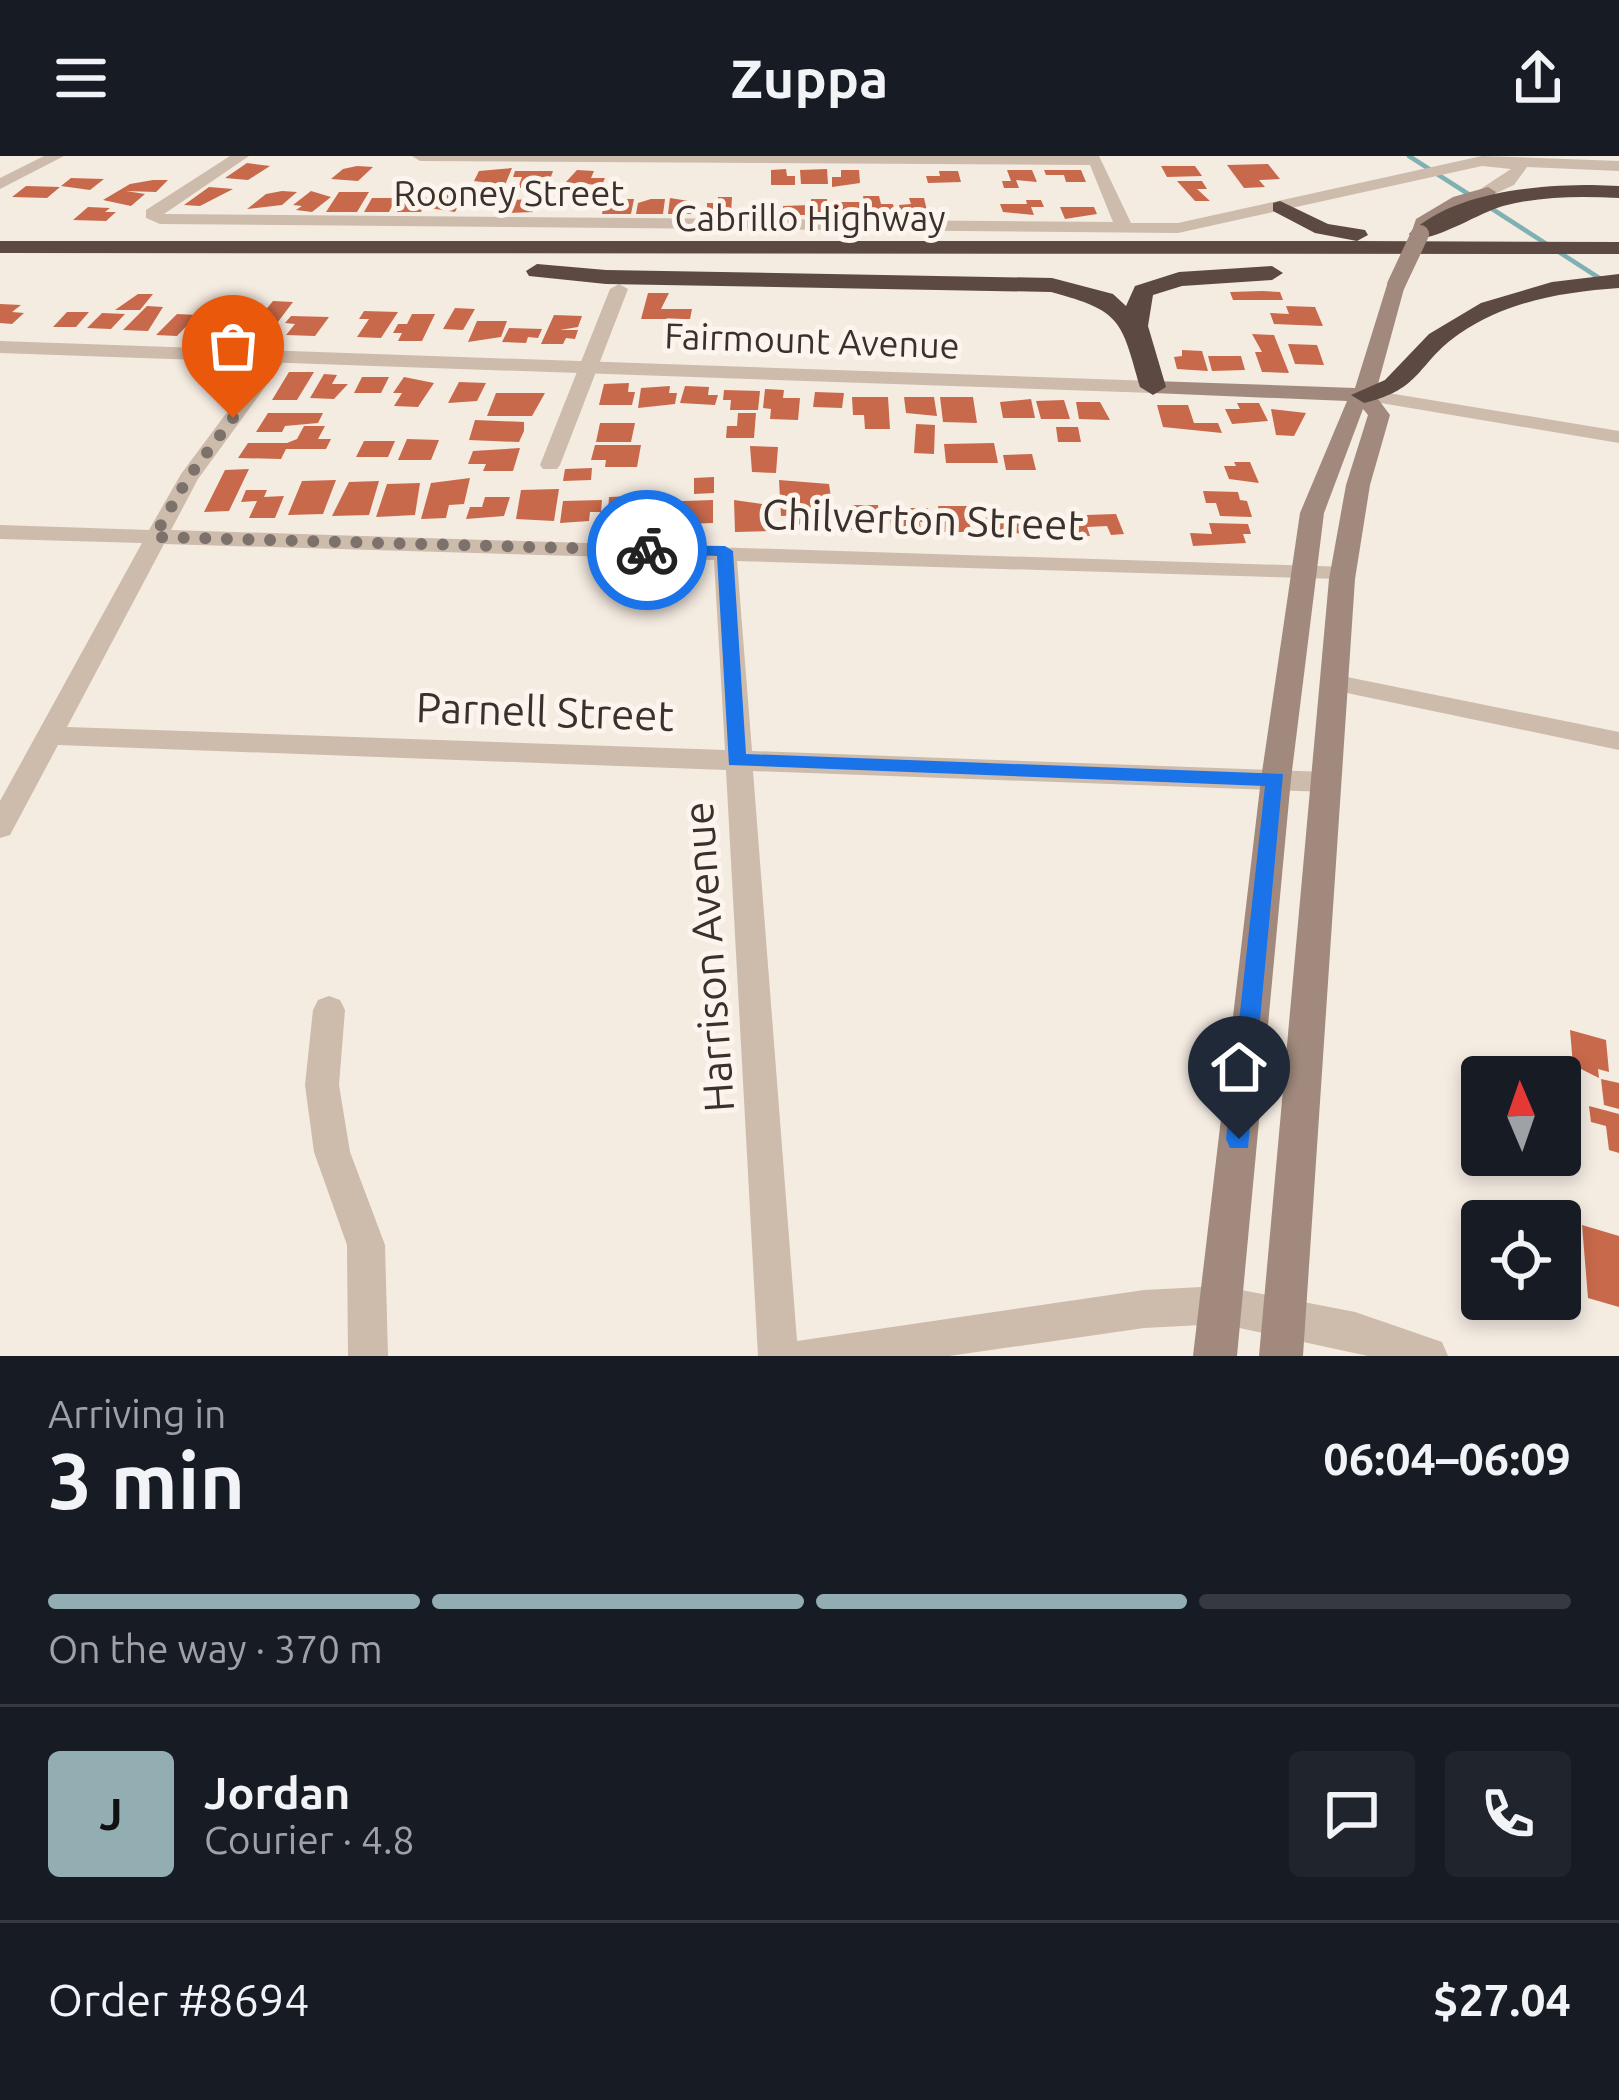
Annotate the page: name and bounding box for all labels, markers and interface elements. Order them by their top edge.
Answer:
icon: menu [48,45,114,111]
icon: share [1505,45,1571,111]
text: Zuppa [731,48,888,108]
street label: Rooney Street [393,172,625,213]
street label: Cabrillo Highway [674,197,946,238]
pin [182,295,284,418]
icon: bag [200,313,266,379]
street label: Fairmount Avenue [664,314,960,366]
courier [587,490,707,610]
street label: Chilverton Street [761,490,1085,548]
icon: bike [614,517,680,583]
street label: Parnell Street [415,683,675,739]
street label: Harrison Avenue [674,800,742,1114]
pin [1188,1016,1290,1139]
icon: home [1206,1034,1272,1100]
north arrow [1461,1056,1581,1176]
map controls [1461,1056,1581,1320]
button: locate [1461,1200,1581,1320]
text: Arriving in [48,1392,226,1435]
text: 06:04–06:09 [1323,1433,1571,1484]
text: 3 min [48,1436,245,1524]
text: On the way · 370 m [48,1627,383,1670]
button: chat [1289,1751,1415,1877]
button: phone [1445,1751,1571,1877]
text: Jordan [204,1767,350,1818]
text: J [99,1788,123,1839]
text: Courier · 4.8 [204,1818,415,1861]
text: Order #8694 [48,1974,310,2025]
text: $27.04 [1433,1974,1571,2025]

